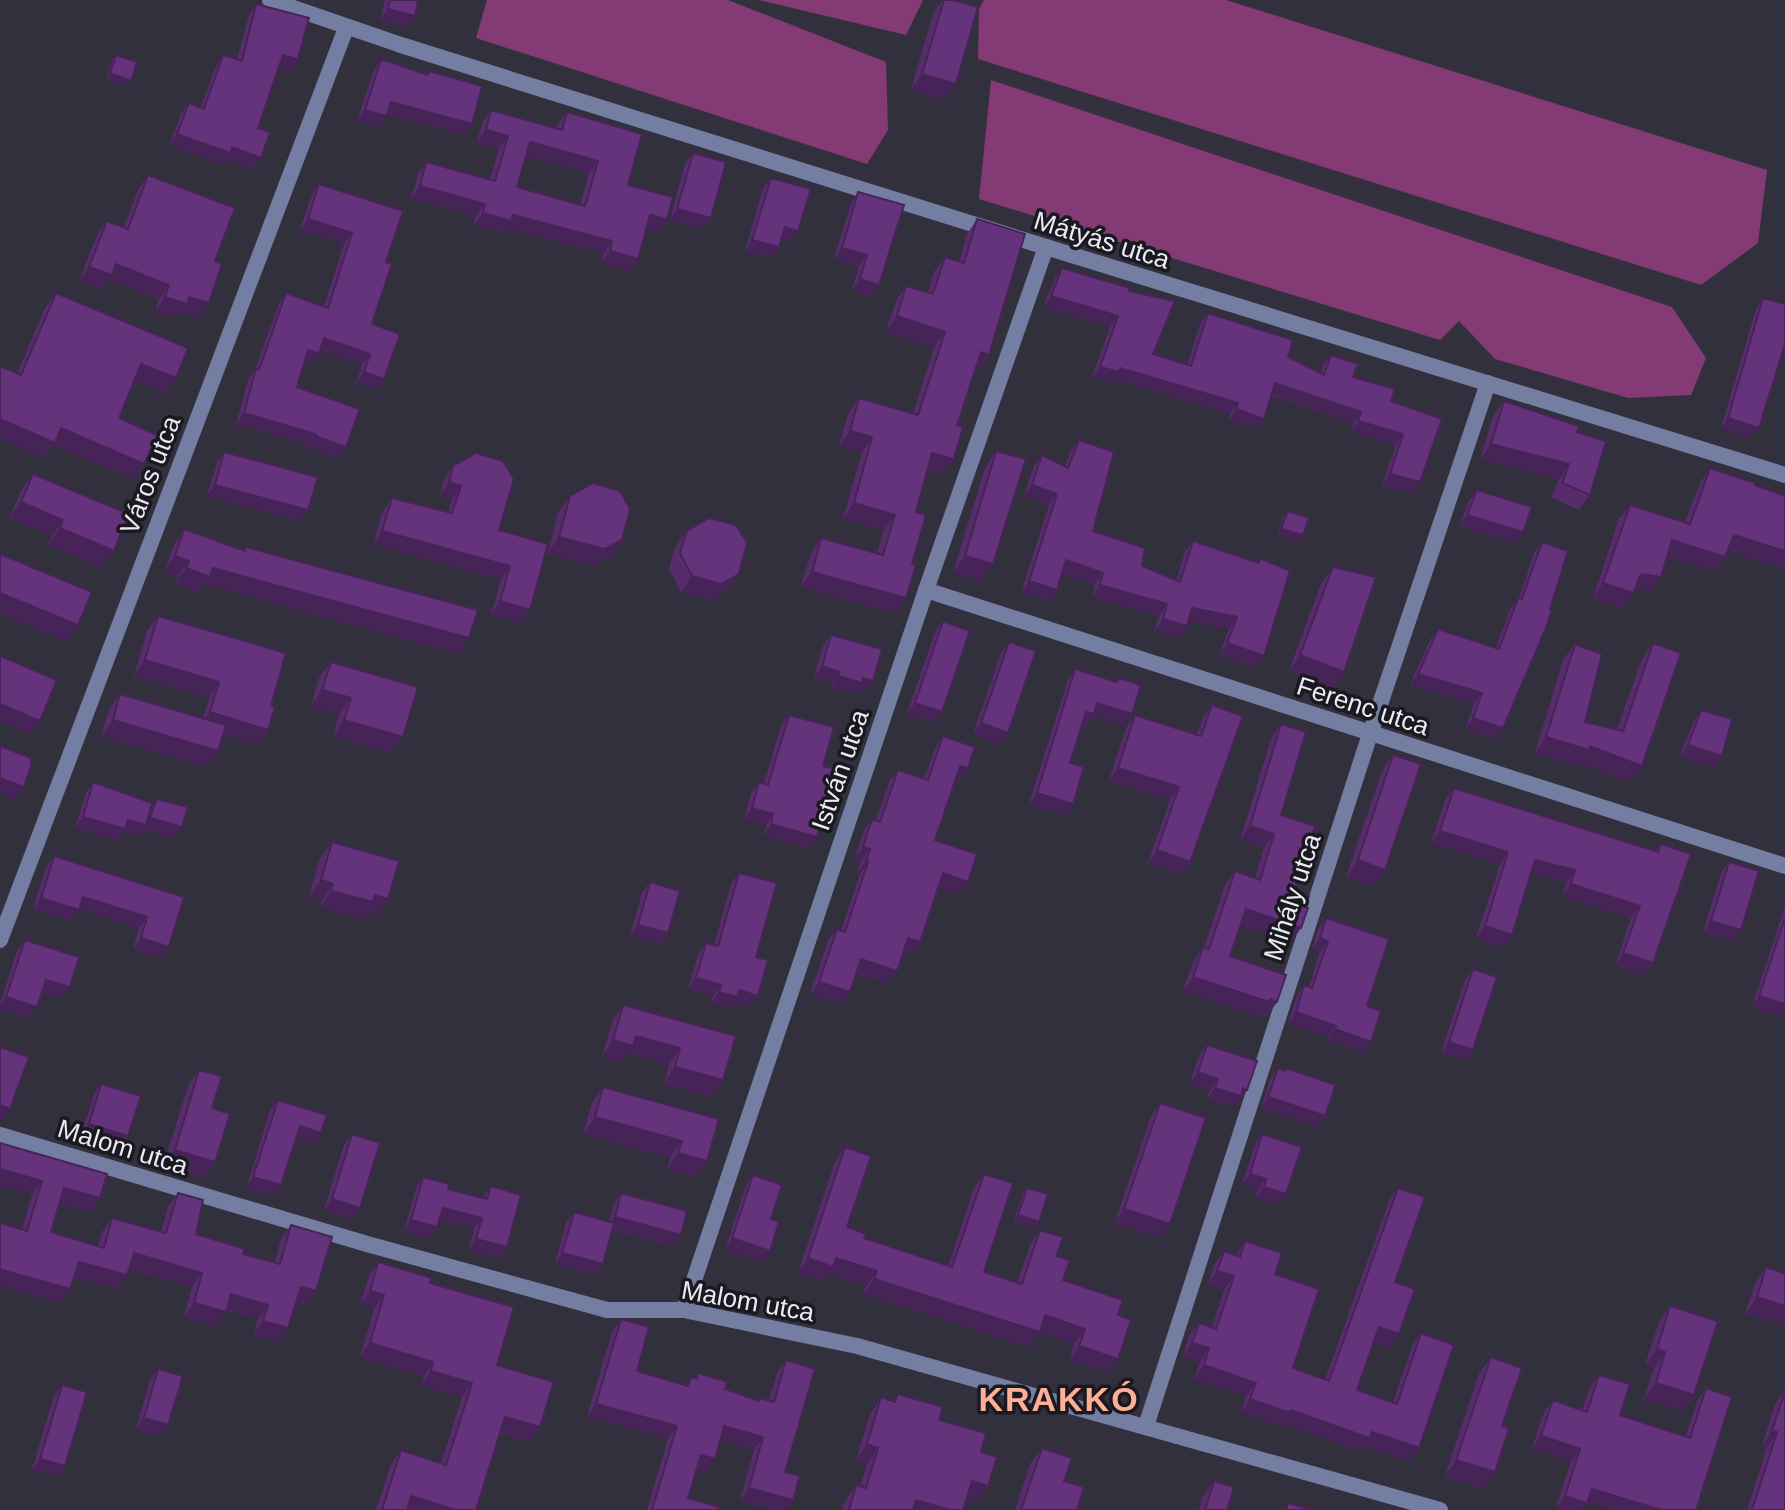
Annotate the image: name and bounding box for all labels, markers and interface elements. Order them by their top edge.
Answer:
street label: Mátyás utca [1031,205,1174,275]
street label: Város utca [114,411,186,538]
street label: Ferenc utca [1293,671,1433,742]
street label: István utca [805,705,875,834]
street label: Mihály utca [1257,829,1327,964]
street label: Malom utca [54,1113,192,1181]
street label: Malom utca [679,1275,817,1328]
district label: KRAKKÓ [978,1380,1140,1418]

